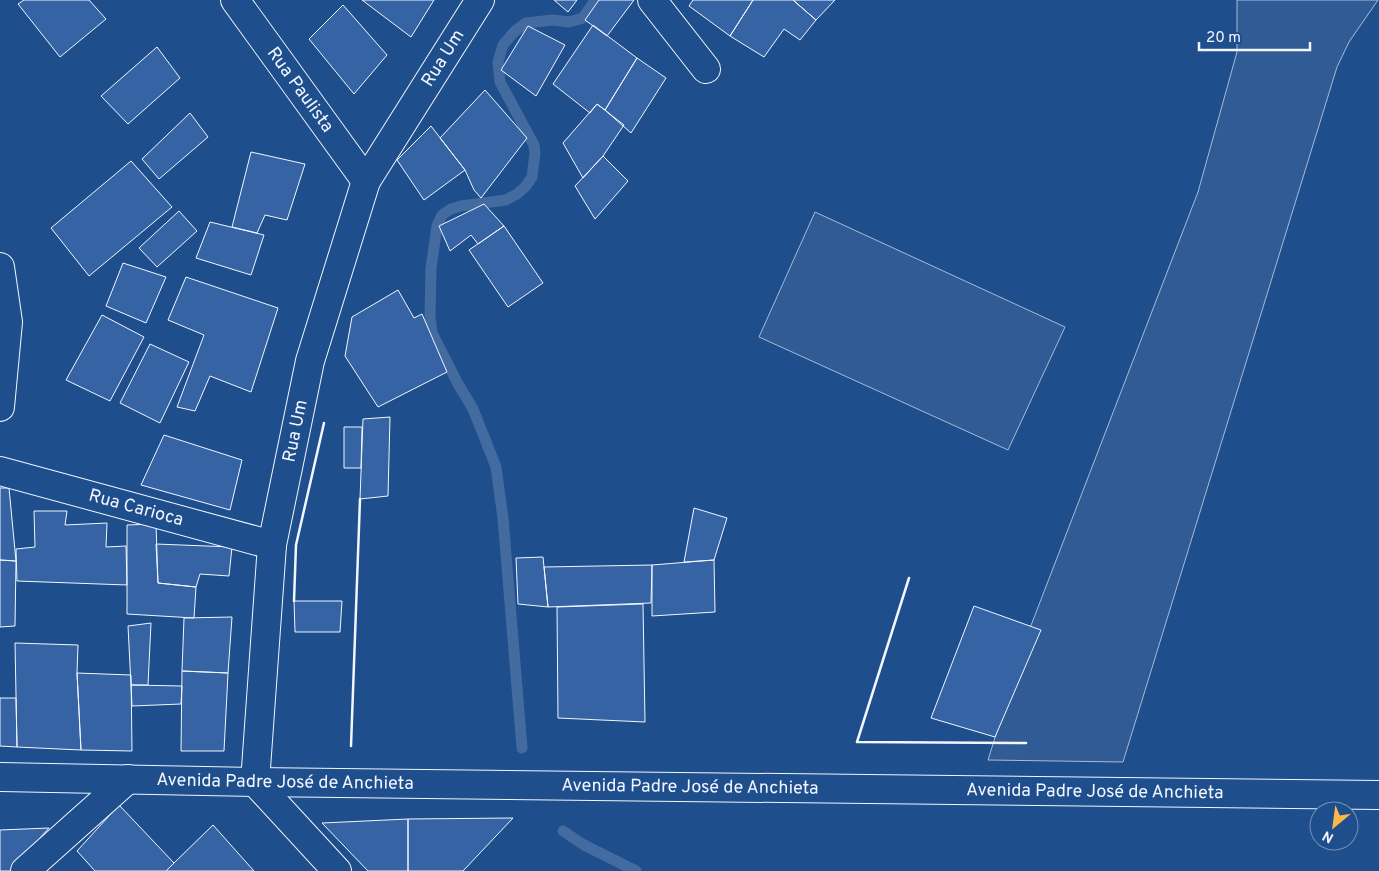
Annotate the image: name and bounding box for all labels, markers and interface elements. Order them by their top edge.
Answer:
scale bar [1199,20,1310,52]
street label: Rua Um [417,25,470,91]
text: 20 m [1206,29,1241,48]
street label: Rua Paulista [261,43,339,137]
street label: Rua Um [278,398,313,464]
street label: Rua Carioca [86,484,186,532]
street label: Avenida Padre José de Anchieta [156,769,414,795]
street label: Avenida Padre José de Anchieta [561,774,819,800]
street label: Avenida Padre José de Anchieta [966,779,1224,805]
north arrow [1309,801,1359,851]
text: N [1320,826,1337,846]

